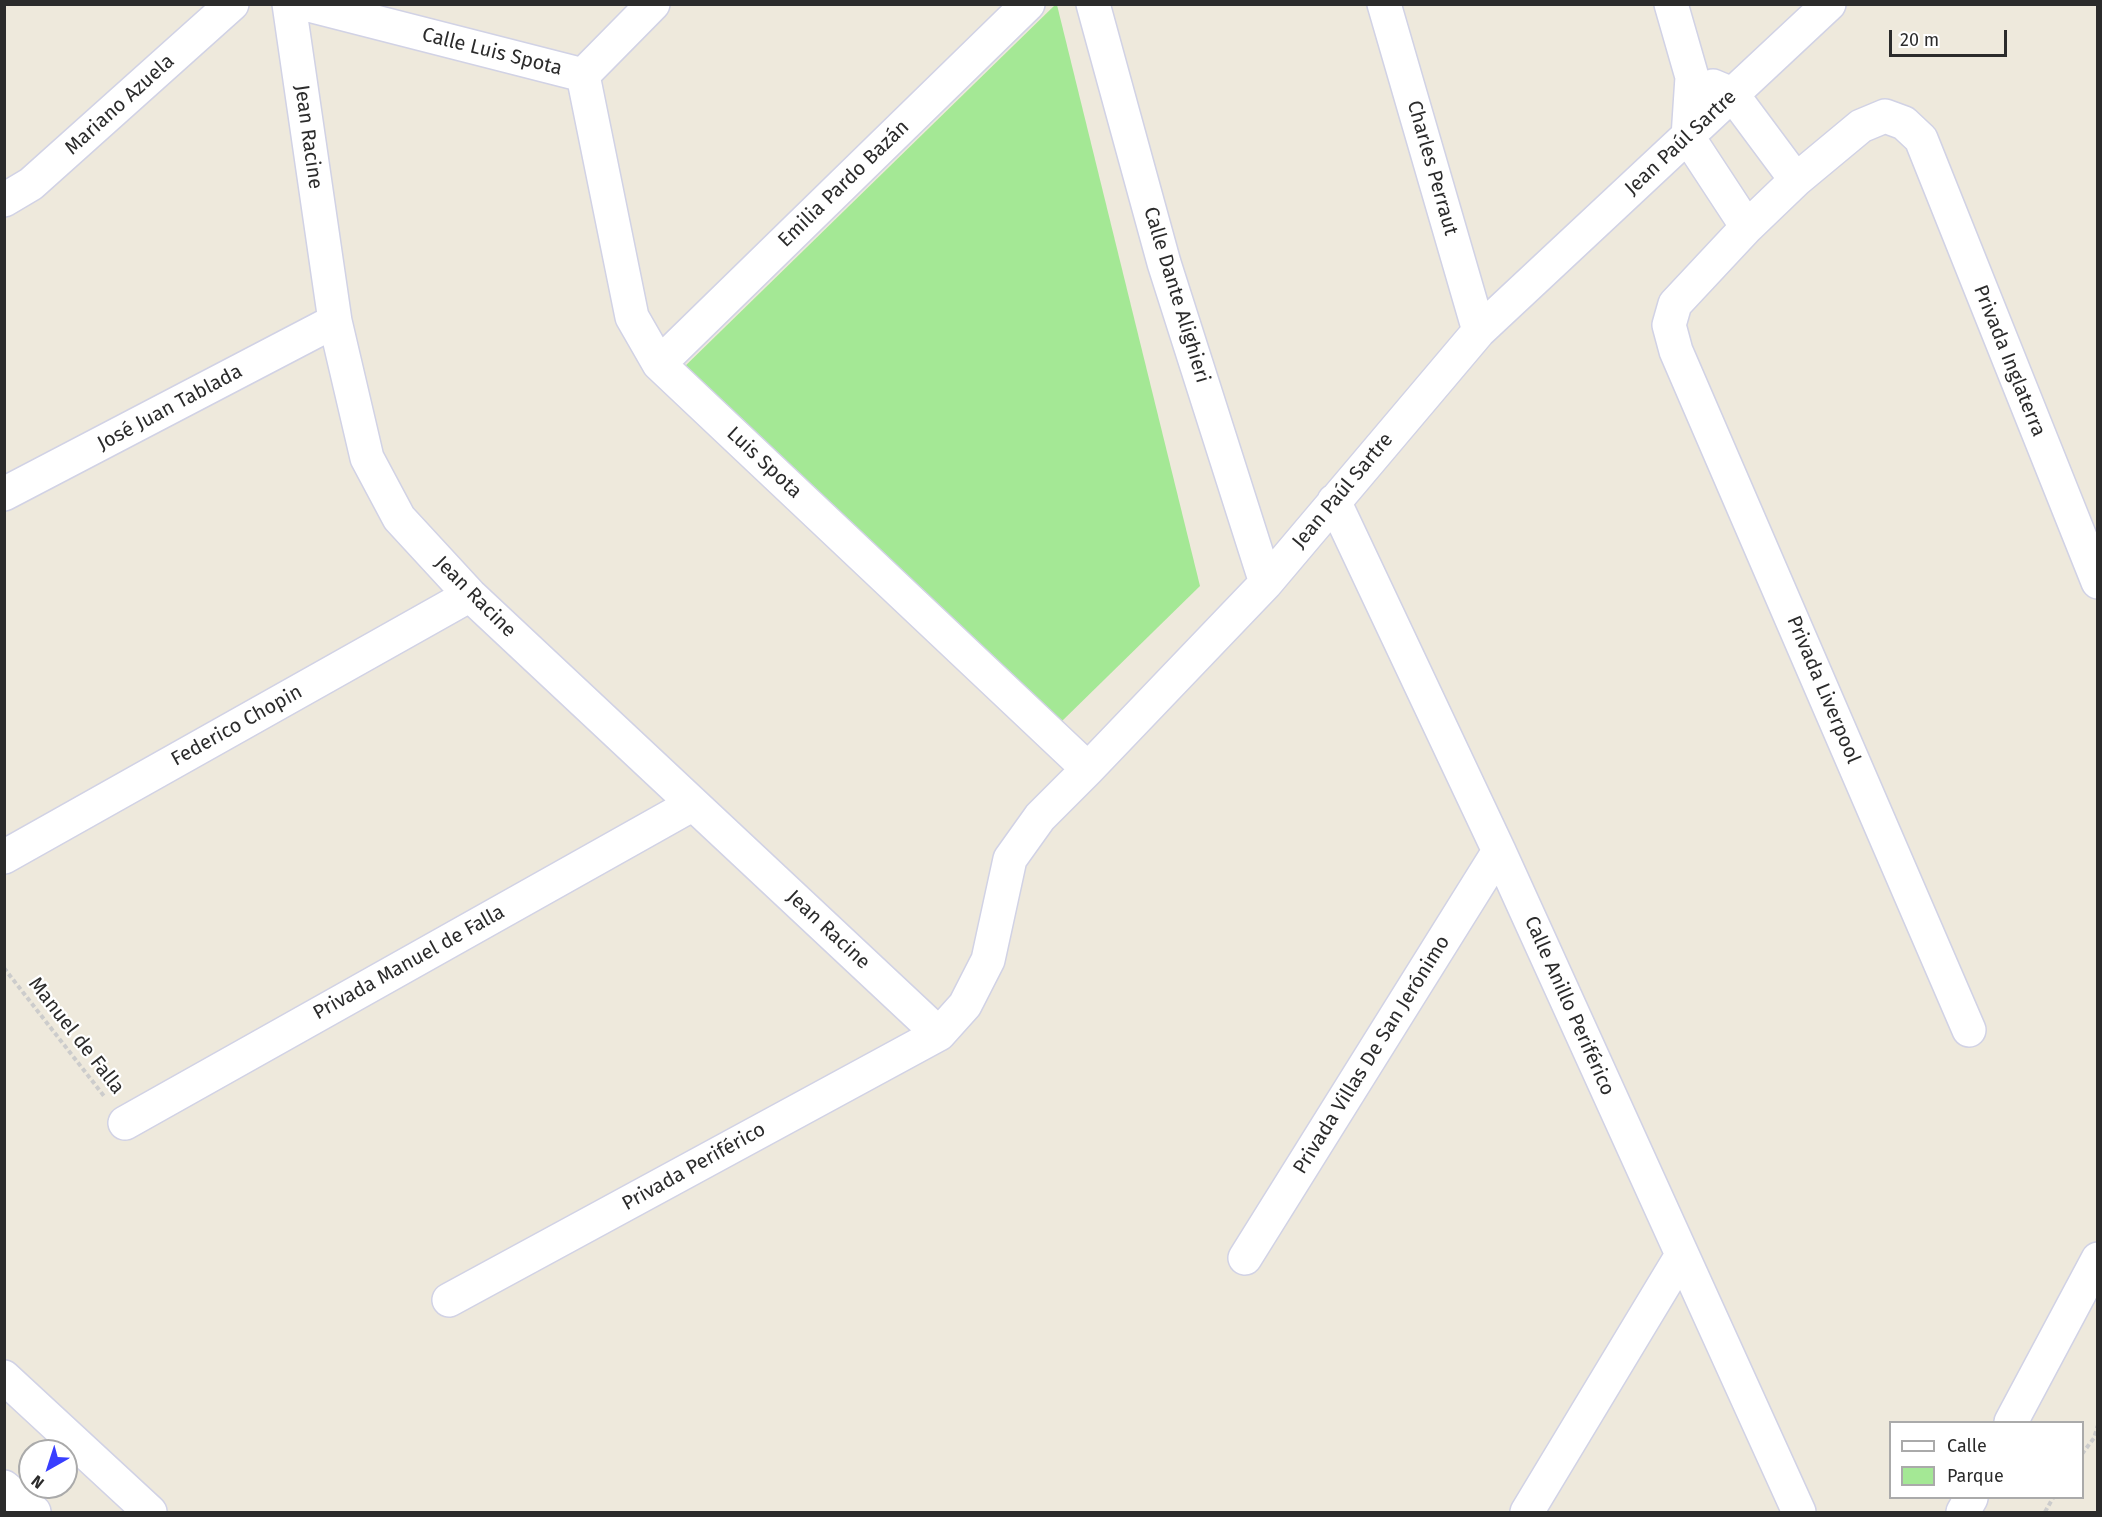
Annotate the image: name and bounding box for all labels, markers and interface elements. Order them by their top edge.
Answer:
scale bar [1892,18,2010,56]
street label: Calle Luis Spota [419,23,565,81]
text: 20 m [1900,29,1939,51]
street label: Mariano Azuela [60,50,180,160]
street label: Jean Racine [289,83,327,191]
street label: Jean Paúl Sartre [1620,85,1742,201]
street label: Charles Perraut [1401,98,1463,238]
street label: Emilia Pardo Bazán [774,115,914,253]
street label: Calle Dante Alighieri [1138,204,1214,386]
street label: Privada Inglaterra [1968,282,2050,440]
street label: José Juan Tablada [93,360,247,456]
street label: Luis Spota [721,422,807,504]
street label: Jean Paúl Sartre [1288,428,1398,554]
street label: Jean Racine [429,551,521,643]
street label: Privada Liverpool [1781,612,1865,768]
street label: Federico Chopin [167,680,307,772]
street label: Jean Racine [781,885,875,975]
street label: Privada Manuel de Falla [309,900,509,1026]
street label: Calle Anillo Periférico [1519,913,1619,1099]
street label: Privada Villas De San Jerónimo [1289,931,1455,1179]
street label: Manuel de Falla [23,973,129,1099]
street label: Privada Periférico [618,1118,770,1216]
legend [1889,1421,2084,1499]
text: Calle [1947,1435,1987,1457]
north arrow [18,1439,78,1499]
text: Parque [1947,1465,2004,1487]
text: N [28,1471,48,1493]

